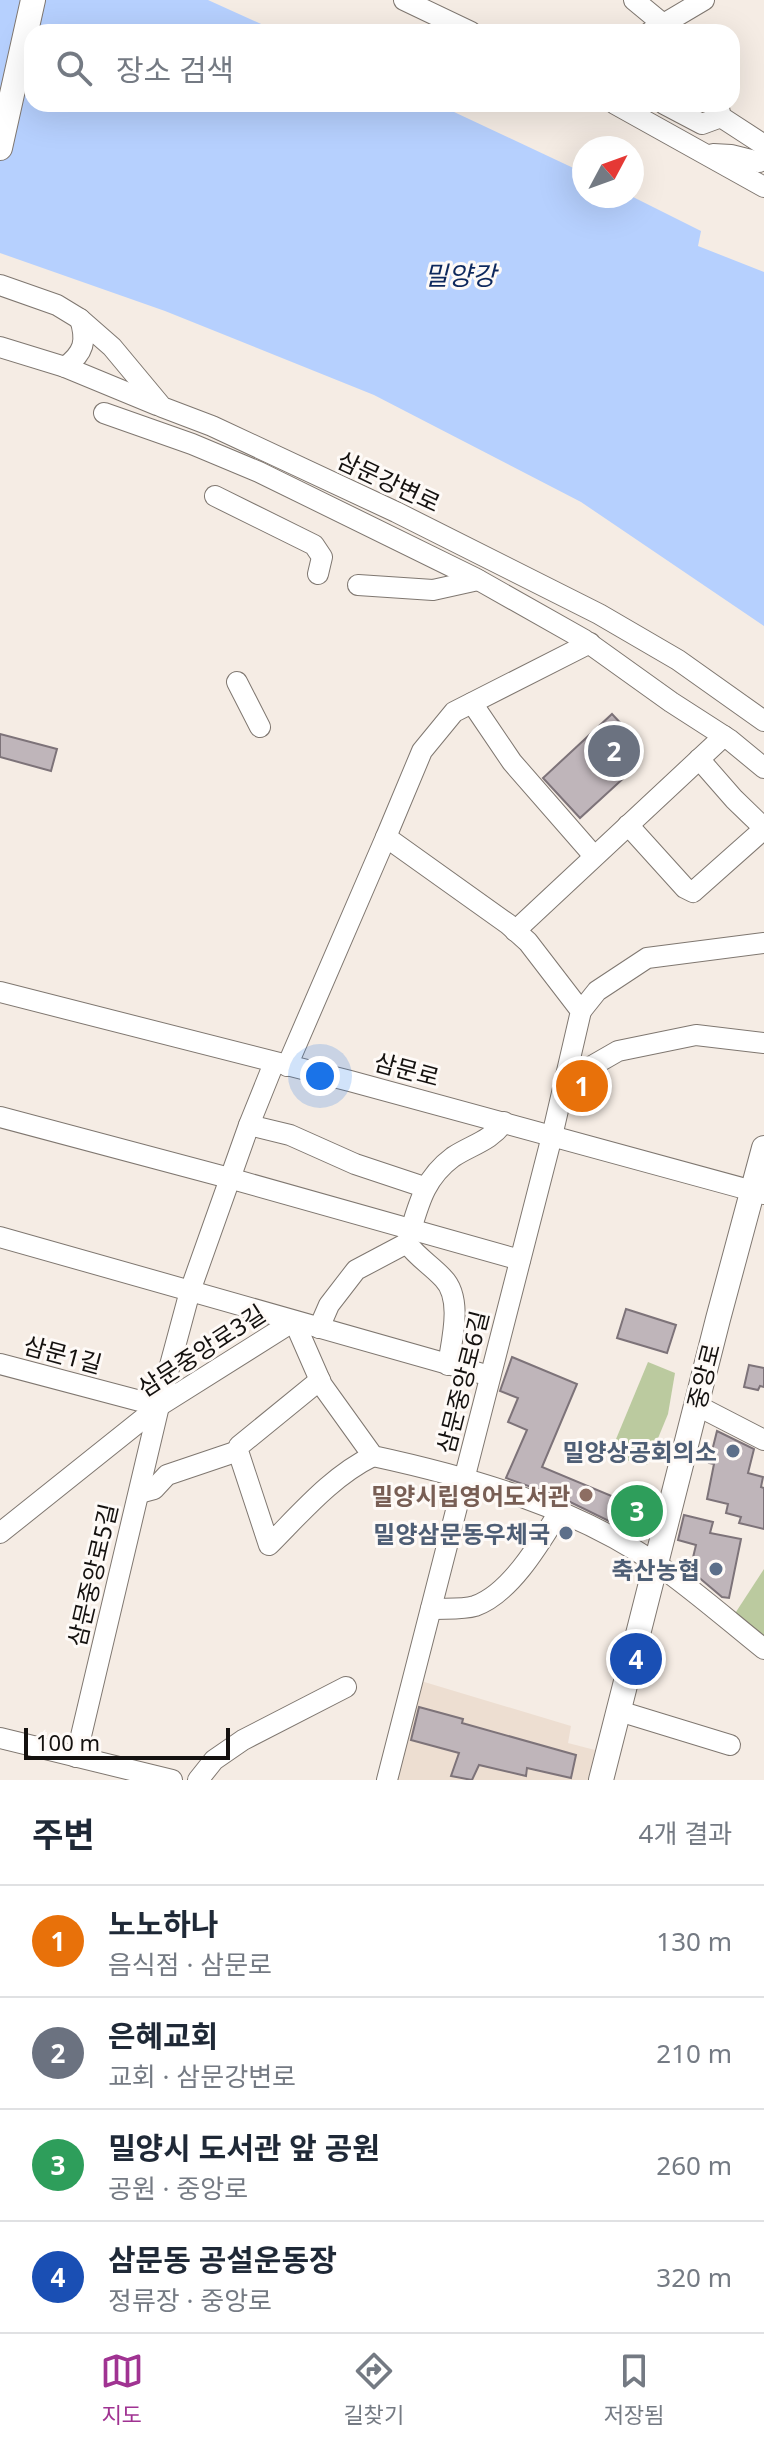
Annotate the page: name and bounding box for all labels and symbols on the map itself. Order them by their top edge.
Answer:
north arrow [572,136,644,208]
water label: 밀양강 [424,257,499,293]
street label: 삼문강변로 [332,443,446,519]
pin: 2 [588,721,640,781]
street label: 삼문로 [371,1044,443,1094]
your location [300,1056,340,1096]
pin: 1 [556,1056,608,1116]
street label: 삼문중앙로3길 [131,1296,271,1404]
street label: 삼문중앙로6길 [428,1307,496,1457]
street label: 삼문1길 [20,1328,106,1380]
street label: 중앙로 [679,1340,727,1412]
place label: 밀양상공회의소 [562,1435,717,1468]
marker: 밀양상공회의소 [724,1442,742,1460]
place label: 밀양시립영어도서관 [371,1479,570,1512]
pin: 3 [611,1481,663,1541]
marker: 밀양시립영어도서관 [577,1486,595,1504]
street label: 삼문중앙로5길 [59,1500,125,1650]
place label: 밀양삼문동우체국 [373,1517,550,1550]
marker: 밀양삼문동우체국 [557,1524,575,1542]
place label: 축산농협 [612,1553,700,1586]
marker: 축산농협 [707,1560,725,1578]
pin: 4 [610,1629,662,1689]
scale bar [24,1724,230,1760]

